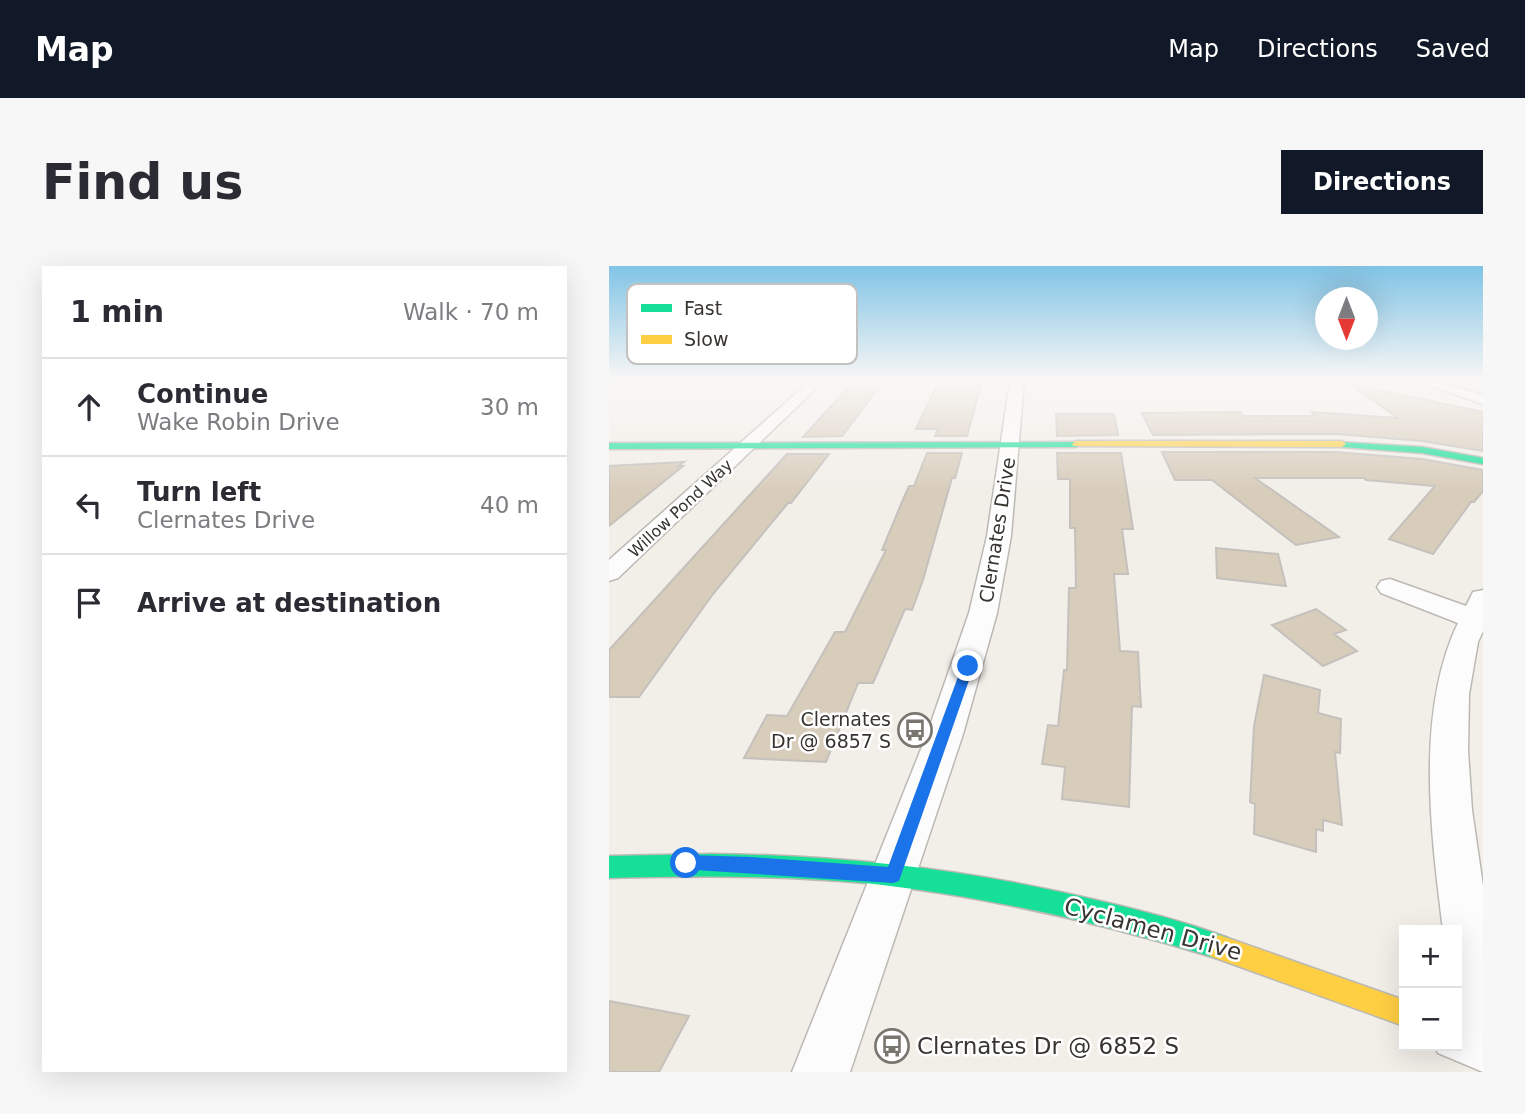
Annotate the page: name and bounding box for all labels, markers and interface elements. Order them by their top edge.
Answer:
text: Map [35,30,114,69]
text: Map [1168,35,1219,63]
text: Directions [1257,35,1378,63]
text: Saved [1416,35,1490,63]
button: Directions [1281,150,1483,214]
text: Find us [42,154,243,211]
legend [627,284,857,364]
north arrow [1315,287,1378,350]
text: 1 min [70,294,164,329]
text: Fast [684,297,722,319]
text: Walk · 70 m [403,299,539,325]
text: Slow [684,328,729,350]
text: Continue [137,379,268,409]
icon: ahead [70,388,108,426]
text: 30 m [480,394,539,420]
text: Wake Robin Drive [137,409,340,435]
street label: Willow Pond Way [624,455,736,561]
street label: Clernates Drive [975,456,1019,604]
text: Turn left [137,477,261,507]
icon: left [70,486,108,524]
text: 40 m [480,492,539,518]
text: Clernates Drive [137,507,315,533]
icon: arrive [70,584,108,622]
text: Arrive at destination [137,588,441,618]
route end [952,650,983,681]
place label: Clernates Dr @ 6857 S [771,708,891,752]
bus stop icon: Clernates Dr @ 6857 S [896,711,934,749]
route start [670,847,701,878]
street label: Cyclamen Drive [1061,893,1245,965]
map controls [1399,925,1462,1051]
button: + [1399,925,1462,988]
button: − [1399,988,1462,1051]
bus stop icon: Clernates Dr @ 6852 S [873,1027,911,1065]
place label: Clernates Dr @ 6852 S [917,1033,1179,1059]

